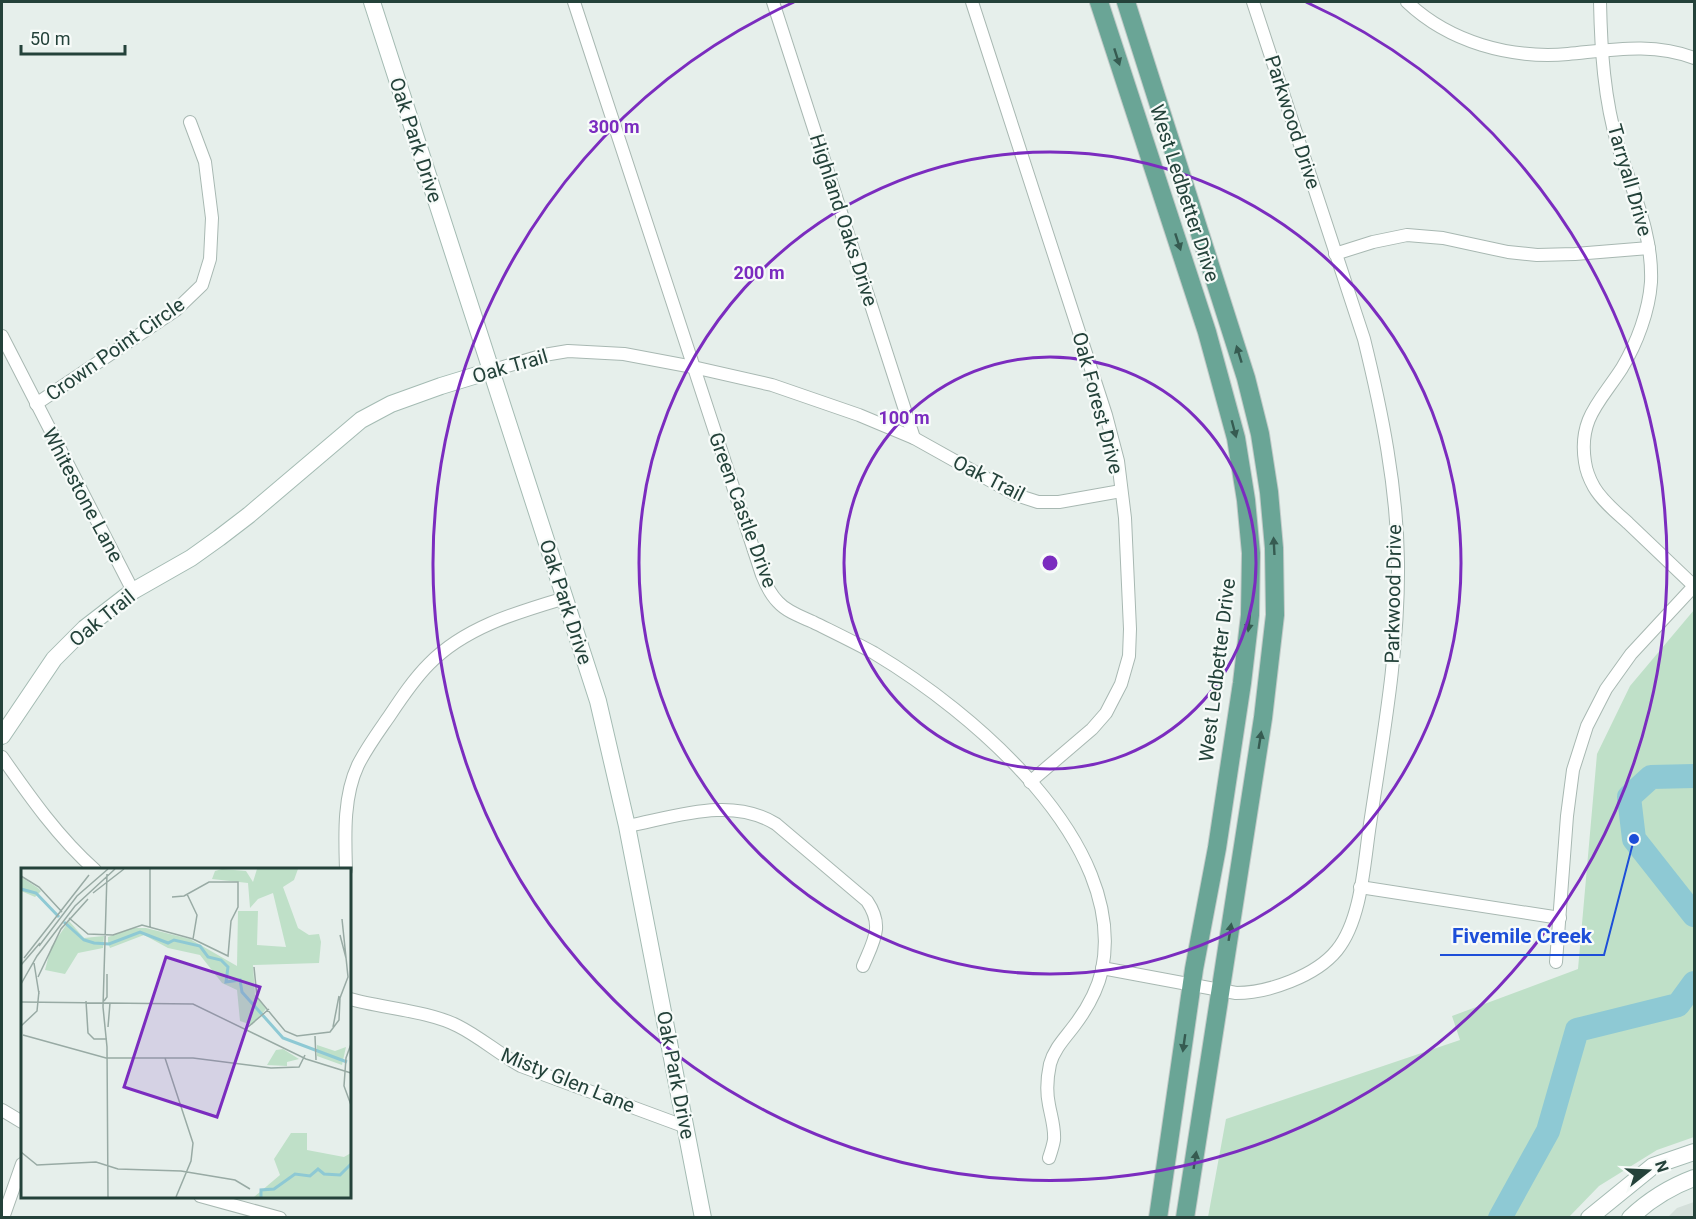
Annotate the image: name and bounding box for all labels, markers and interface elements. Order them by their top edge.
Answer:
scale bar [21,18,124,56]
text: 50 m [30,28,70,49]
one-way arrow [1113,48,1122,66]
street label: Parkwood Drive [1260,52,1326,192]
street label: Oak Park Drive [385,75,447,205]
street label: West Ledbetter Drive [1145,101,1225,285]
text: 300 m [588,116,640,137]
street label: Tarryall Drive [1603,121,1657,239]
street label: Highland Oaks Drive [805,131,883,309]
one-way arrow [1173,233,1183,251]
text: 200 m [733,262,785,283]
street label: Crown Point Circle [41,292,189,406]
street label: Oak Forest Drive [1068,329,1128,477]
street label: Oak Trail [469,344,551,388]
one-way arrow [1234,345,1243,363]
text: 100 m [878,407,930,428]
one-way arrow [1230,420,1239,438]
street label: Whitestone Lane [37,424,129,566]
street label: Green Castle Drive [704,429,782,591]
street label: Oak Trail [949,450,1029,506]
street label: Parkwood Drive [1380,524,1406,664]
one-way arrow [1269,536,1278,555]
street label: Oak Park Drive [535,537,597,667]
centre of rings [1040,553,1060,573]
street label: West Ledbetter Drive [1194,577,1240,763]
street label: Oak Trail [64,584,140,652]
one-way arrow [1244,613,1254,632]
one-way arrow [1255,730,1264,749]
inset map [21,868,351,1198]
callout: Fivemile Creek [1440,916,1604,955]
one-way arrow [1226,923,1235,942]
text: Fivemile Creek [1452,924,1593,948]
street label: Oak Park Drive [652,1009,700,1141]
one-way arrow [1179,1033,1188,1052]
street label: Misty Glen Lane [498,1042,638,1118]
north arrow [1618,1141,1678,1201]
one-way arrow [1190,1150,1199,1169]
text: N [1651,1158,1673,1175]

